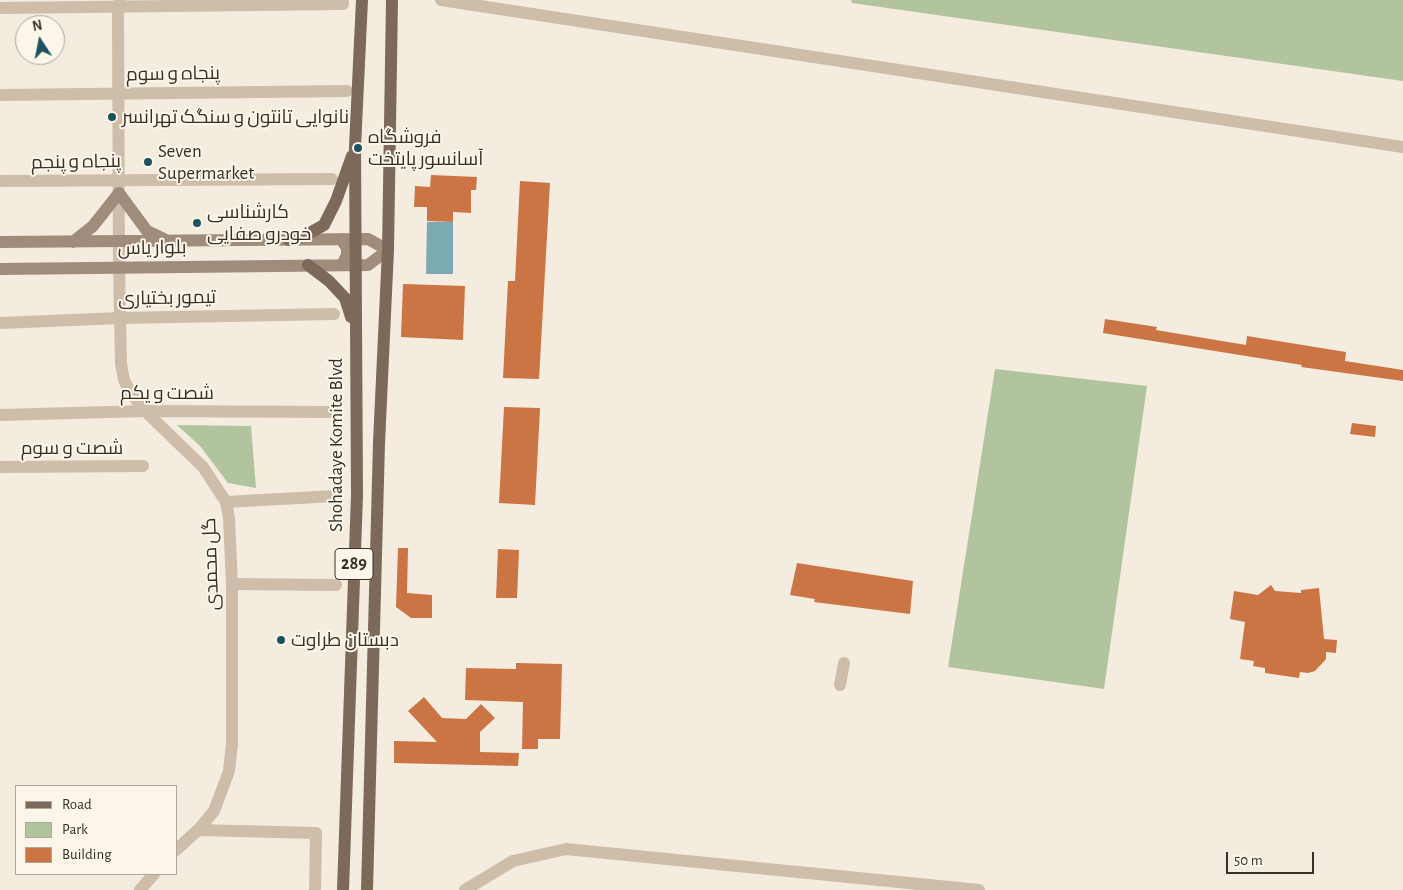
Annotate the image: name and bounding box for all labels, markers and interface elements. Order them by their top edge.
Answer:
north arrow [15,15,65,65]
text: N [31,18,43,34]
street label: پنجاه و سوم [126,62,220,86]
place label: نانوایی تانتون و سنگک تهرانسر [122,106,349,128]
marker: نانوایی تانتون و سنگک تهرانسر [106,111,118,123]
place label: فروشگاه آسانسور پایتخت [368,126,483,170]
place label: Seven Supermarket [158,140,254,184]
marker: فروشگاه آسانسور پایتخت [352,142,364,154]
street label: پنجاه و پنجم [31,150,121,174]
marker: Seven Supermarket [142,156,154,168]
place label: کارشناسی خودرو صفایی [207,201,311,245]
marker: کارشناسی خودرو صفایی [191,217,203,229]
street label: بلوار یاس [117,236,187,260]
street label: تیمور بختیاری [118,286,216,310]
street label: Shohadaye Komite Blvd [325,358,347,532]
street label: شصت و یکم [120,382,214,404]
street label: شصت و سوم [21,437,123,459]
street label: گل محمدی [198,517,224,611]
road number: 289 [335,548,373,580]
place label: دبستان طراوت [291,629,399,651]
marker: دبستان طراوت [275,634,287,646]
legend [15,785,178,875]
text: Road [62,797,92,812]
text: Park [62,822,88,837]
scale bar [1228,842,1316,874]
text: Building [62,847,112,862]
text: 50 m [1234,853,1263,868]

